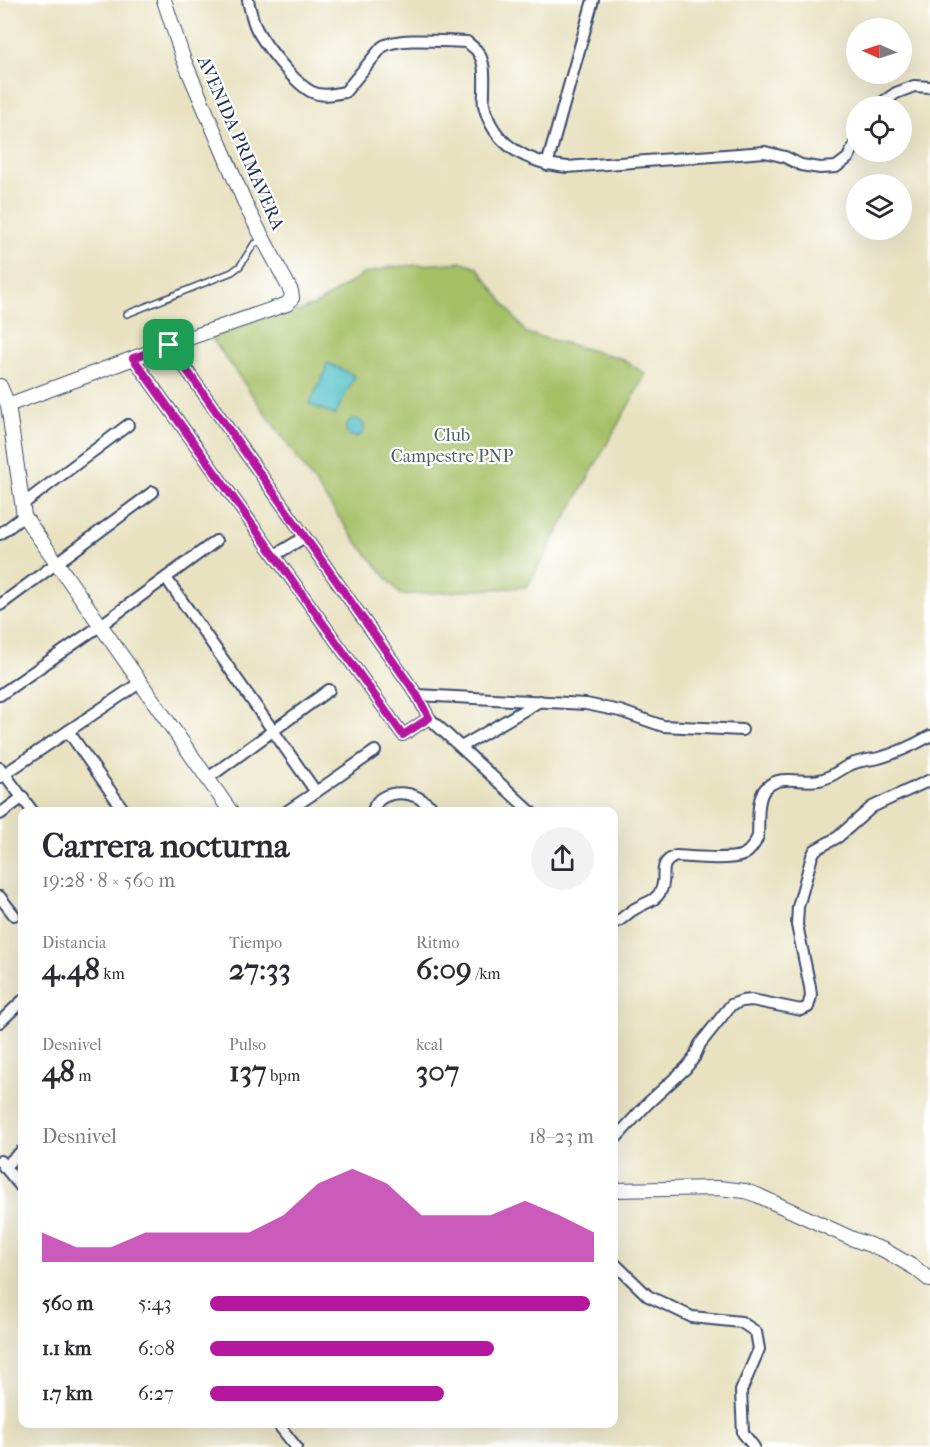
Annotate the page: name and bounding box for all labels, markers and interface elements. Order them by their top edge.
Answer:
north arrow [846,18,912,84]
map controls [846,18,912,240]
street label: AVENIDA PRIMAVERA [192,52,289,234]
button: locate [846,96,912,162]
button: layers [846,174,912,240]
pin [143,319,194,370]
icon: arrive [152,328,185,361]
park label: Club Campestre PNP [391,425,513,467]
text: Carrera nocturna [42,827,289,866]
button: share [531,827,594,890]
text: 19:28 · 8 × 560 m [42,869,175,892]
text: Distancia [42,933,106,952]
text: Tiempo [229,933,282,952]
text: Ritmo [416,933,459,952]
text: 4.48 [42,952,100,987]
text: 27:33 [229,952,291,987]
text: 6:09 [416,952,472,987]
text: km [100,964,125,983]
text: /km [472,964,501,983]
text: Desnivel [42,1035,102,1054]
text: Pulso [229,1035,266,1054]
text: kcal [416,1035,443,1054]
text: 48 [42,1054,75,1089]
text: 137 [229,1054,267,1089]
text: 307 [416,1054,459,1089]
text: m [75,1066,92,1085]
text: bpm [267,1066,300,1085]
text: Desnivel [42,1125,117,1148]
text: 18–23 m [529,1125,594,1148]
text: 560 m [42,1292,93,1315]
text: 5:43 [138,1292,172,1315]
text: 1.1 km [42,1337,91,1360]
text: 6:08 [138,1337,175,1360]
text: 1.7 km [42,1382,93,1405]
text: 6:27 [138,1382,174,1405]

